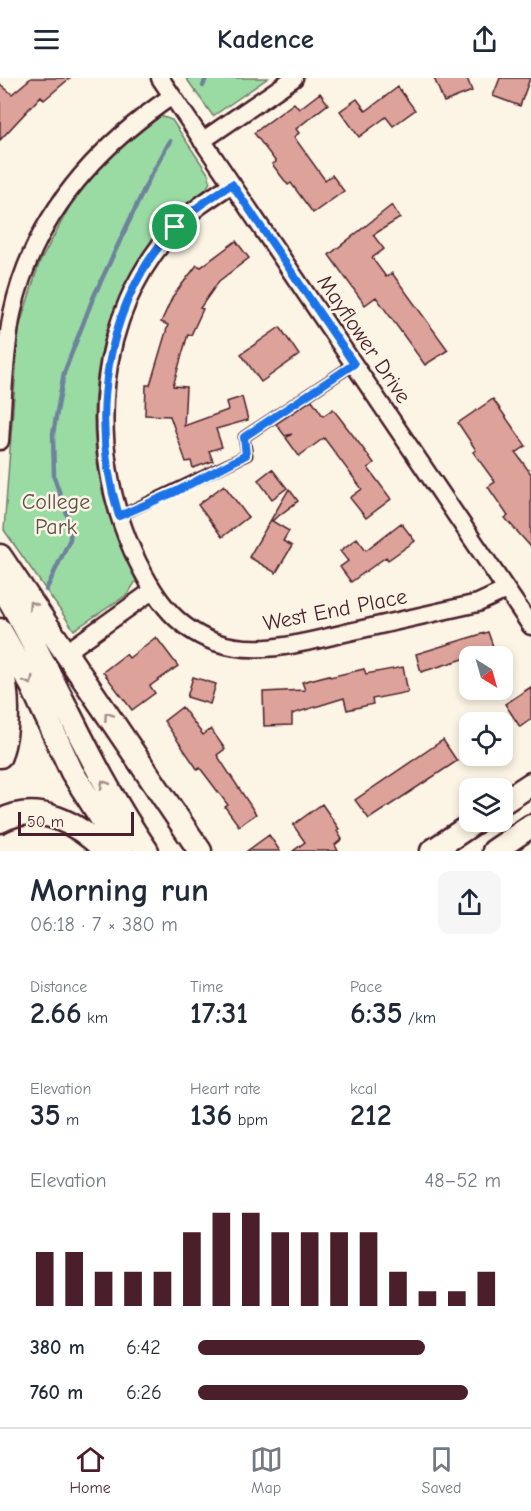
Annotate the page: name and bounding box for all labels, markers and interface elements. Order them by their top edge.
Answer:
icon: menu [30,23,63,56]
icon: share [468,23,501,56]
text: Kadence [217,24,314,55]
pin [149,201,200,252]
icon: arrive [158,210,191,243]
street label: Mayflower Drive [311,270,417,408]
park label: College Park [22,489,90,540]
street label: West End Place [261,583,409,637]
one-way arrow [29,600,40,611]
north arrow [459,646,513,700]
map controls [459,646,513,832]
one-way arrow [22,675,33,685]
one-way arrow [104,712,115,723]
button: locate [459,712,513,766]
button: layers [459,778,513,832]
one-way arrow [100,780,111,790]
scale bar [18,809,134,836]
text: 50 m [27,813,64,831]
text: Morning run [30,871,209,909]
button: share [438,871,501,934]
text: 06:18 · 7 × 380 m [30,913,178,936]
text: Distance [30,978,87,996]
text: Time [190,978,223,996]
text: Pace [350,978,382,996]
text: 2.66 [30,996,82,1031]
text: 17:31 [190,996,248,1031]
text: 6:35 [350,996,403,1031]
text: km [82,1009,108,1027]
text: /km [403,1009,436,1027]
text: Elevation [30,1080,91,1098]
text: Heart rate [190,1080,261,1098]
text: kcal [350,1080,377,1098]
text: 35 [30,1098,61,1133]
text: 136 [190,1098,232,1133]
text: 212 [350,1098,392,1133]
text: m [61,1111,79,1129]
text: bpm [232,1111,268,1129]
text: Elevation [30,1169,107,1192]
text: 48–52 m [425,1169,501,1192]
text: 380 m [30,1336,85,1359]
text: 6:42 [126,1336,161,1359]
text: 760 m [30,1381,83,1404]
text: 6:26 [126,1381,162,1404]
tab: Home [69,1443,111,1497]
tab: Map [250,1443,283,1497]
tab: Saved [422,1443,462,1497]

